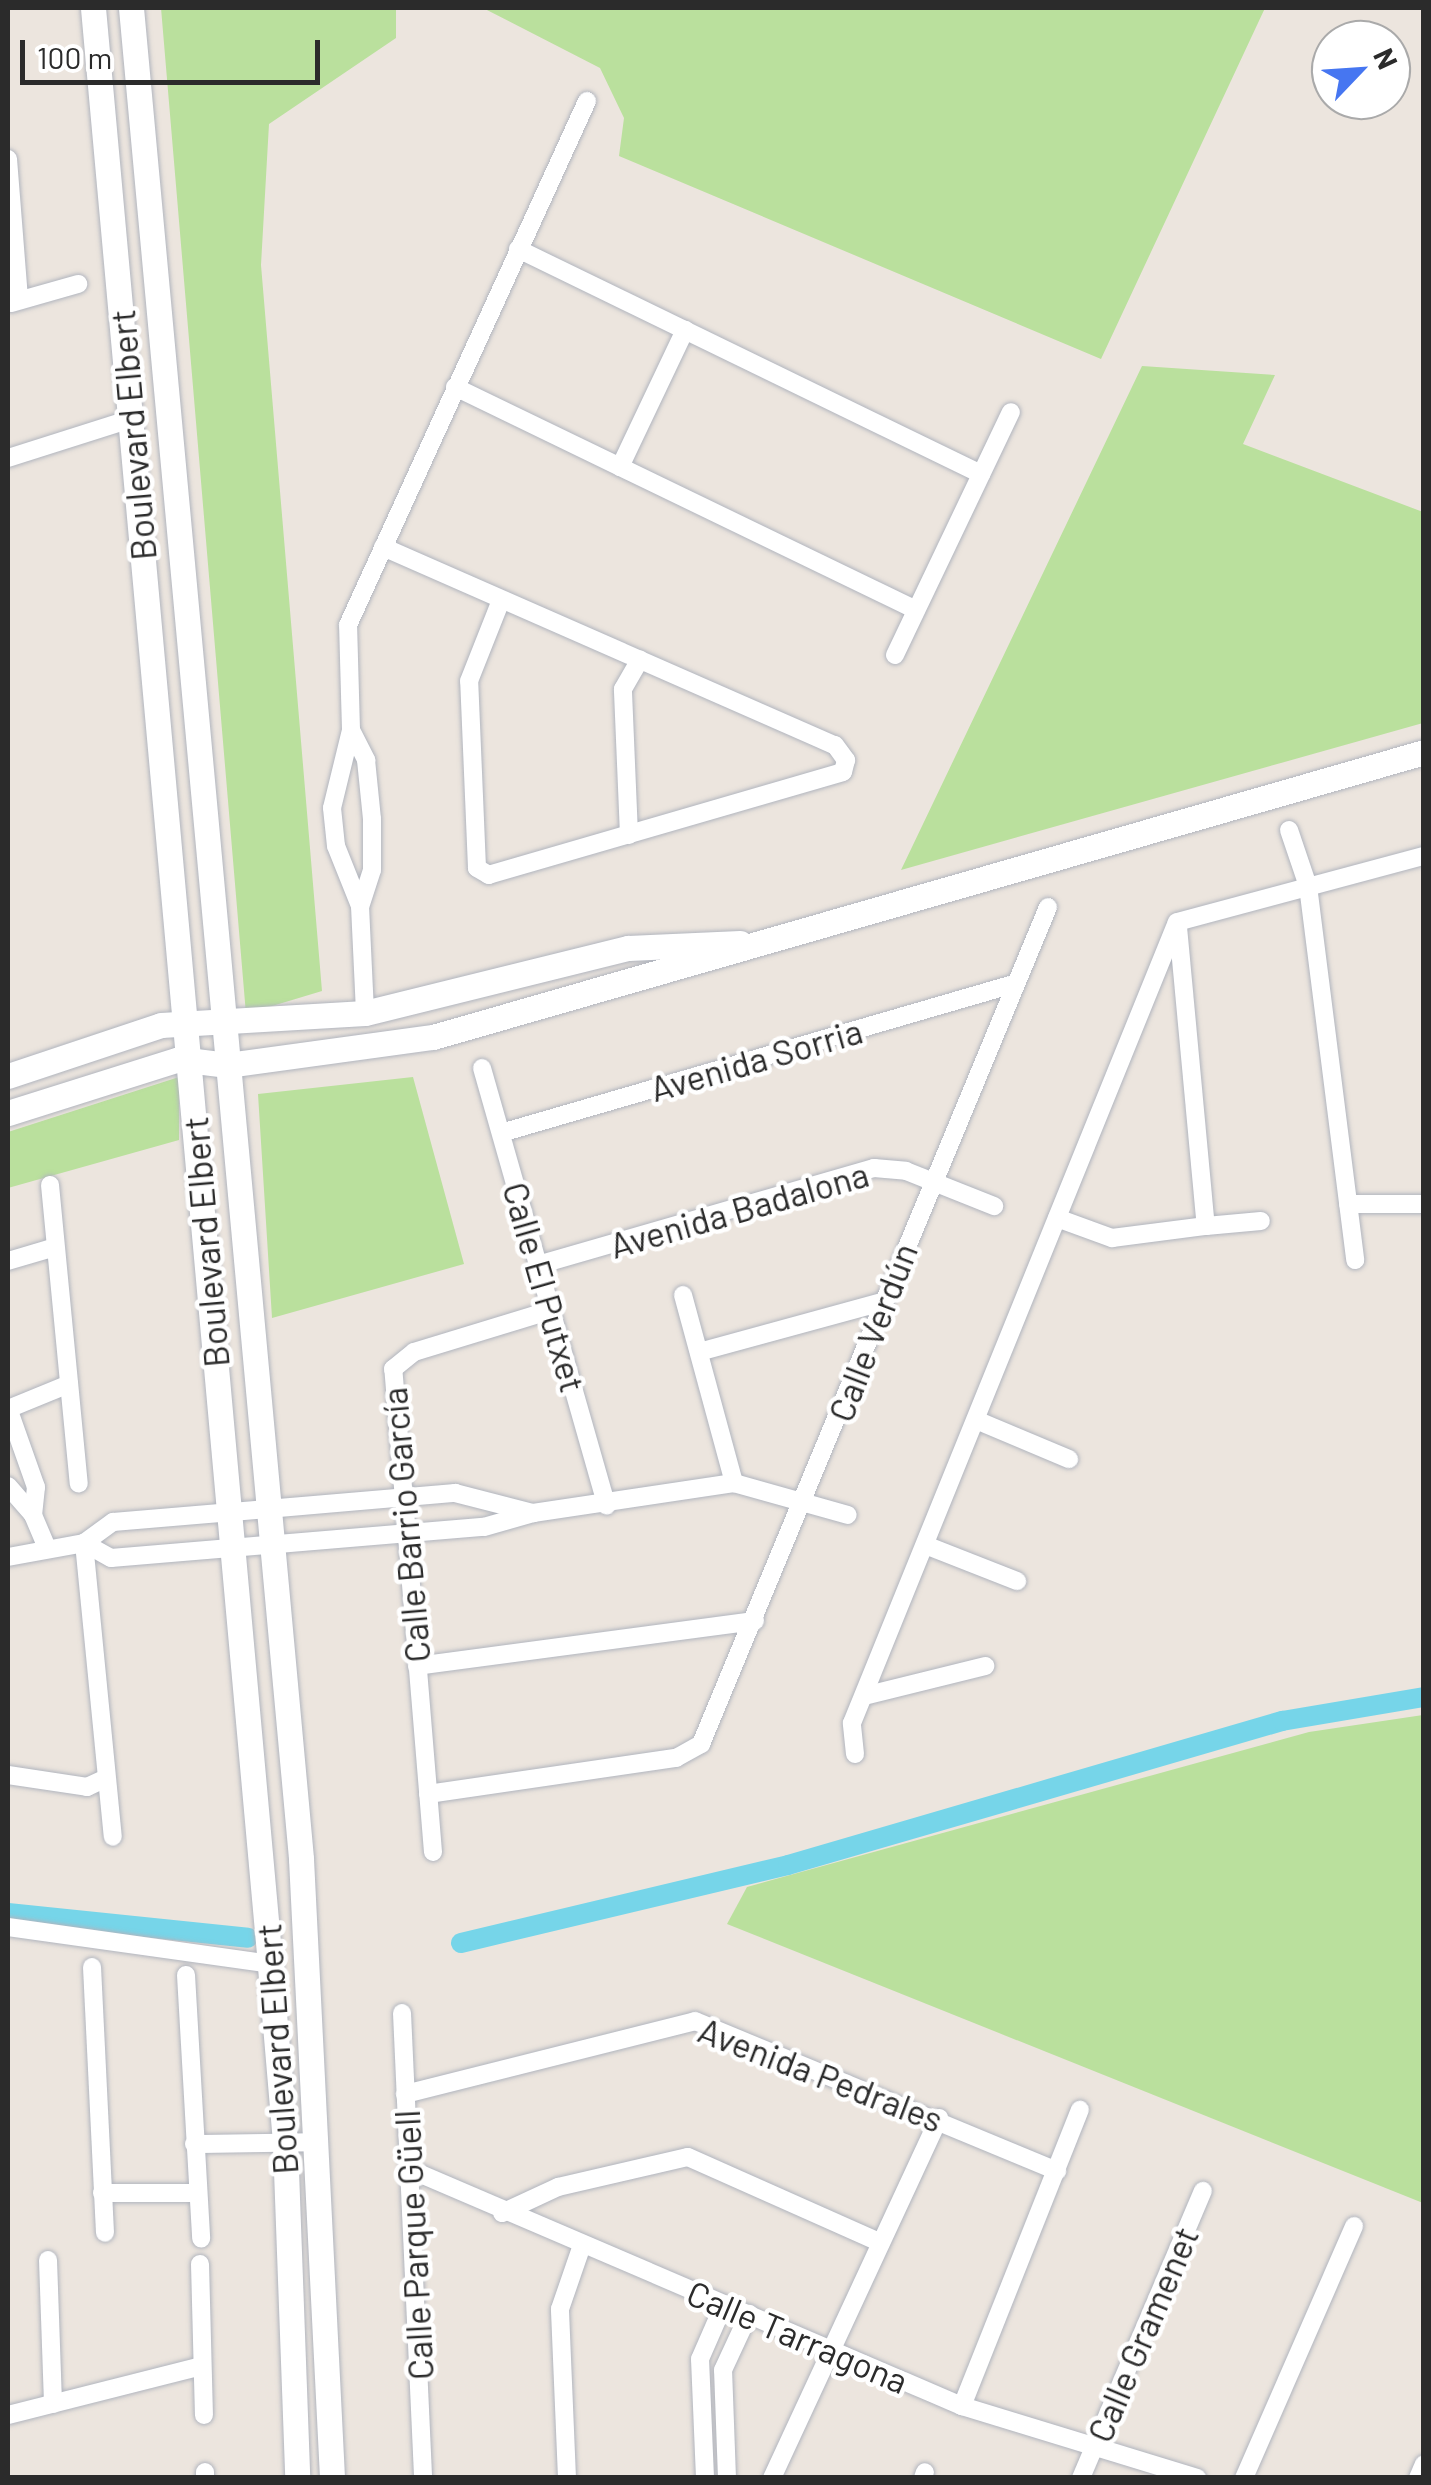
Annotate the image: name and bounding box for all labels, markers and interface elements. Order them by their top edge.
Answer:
scale bar [25,20,325,82]
north arrow [1311,20,1411,120]
text: 100 m [37,39,112,75]
text: N [1367,43,1406,74]
street label: Boulevard Elbert [100,308,164,562]
street label: Avenida Sorria [645,1009,867,1109]
street label: Boulevard Elbert [173,1115,237,1369]
street label: Avenida Badalona [605,1152,873,1266]
street label: Calle El Putxet [495,1177,595,1397]
street label: Calle Verdún [819,1237,925,1427]
street label: Calle Barrio García [372,1386,438,1664]
street label: Boulevard Elbert [246,1922,306,2176]
street label: Avenida Pedrales [693,2008,949,2140]
street label: Calle Parque Güell [385,2109,441,2381]
street label: Calle Gramenet [1078,2220,1206,2448]
street label: Calle Tarragona [681,2271,915,2401]

